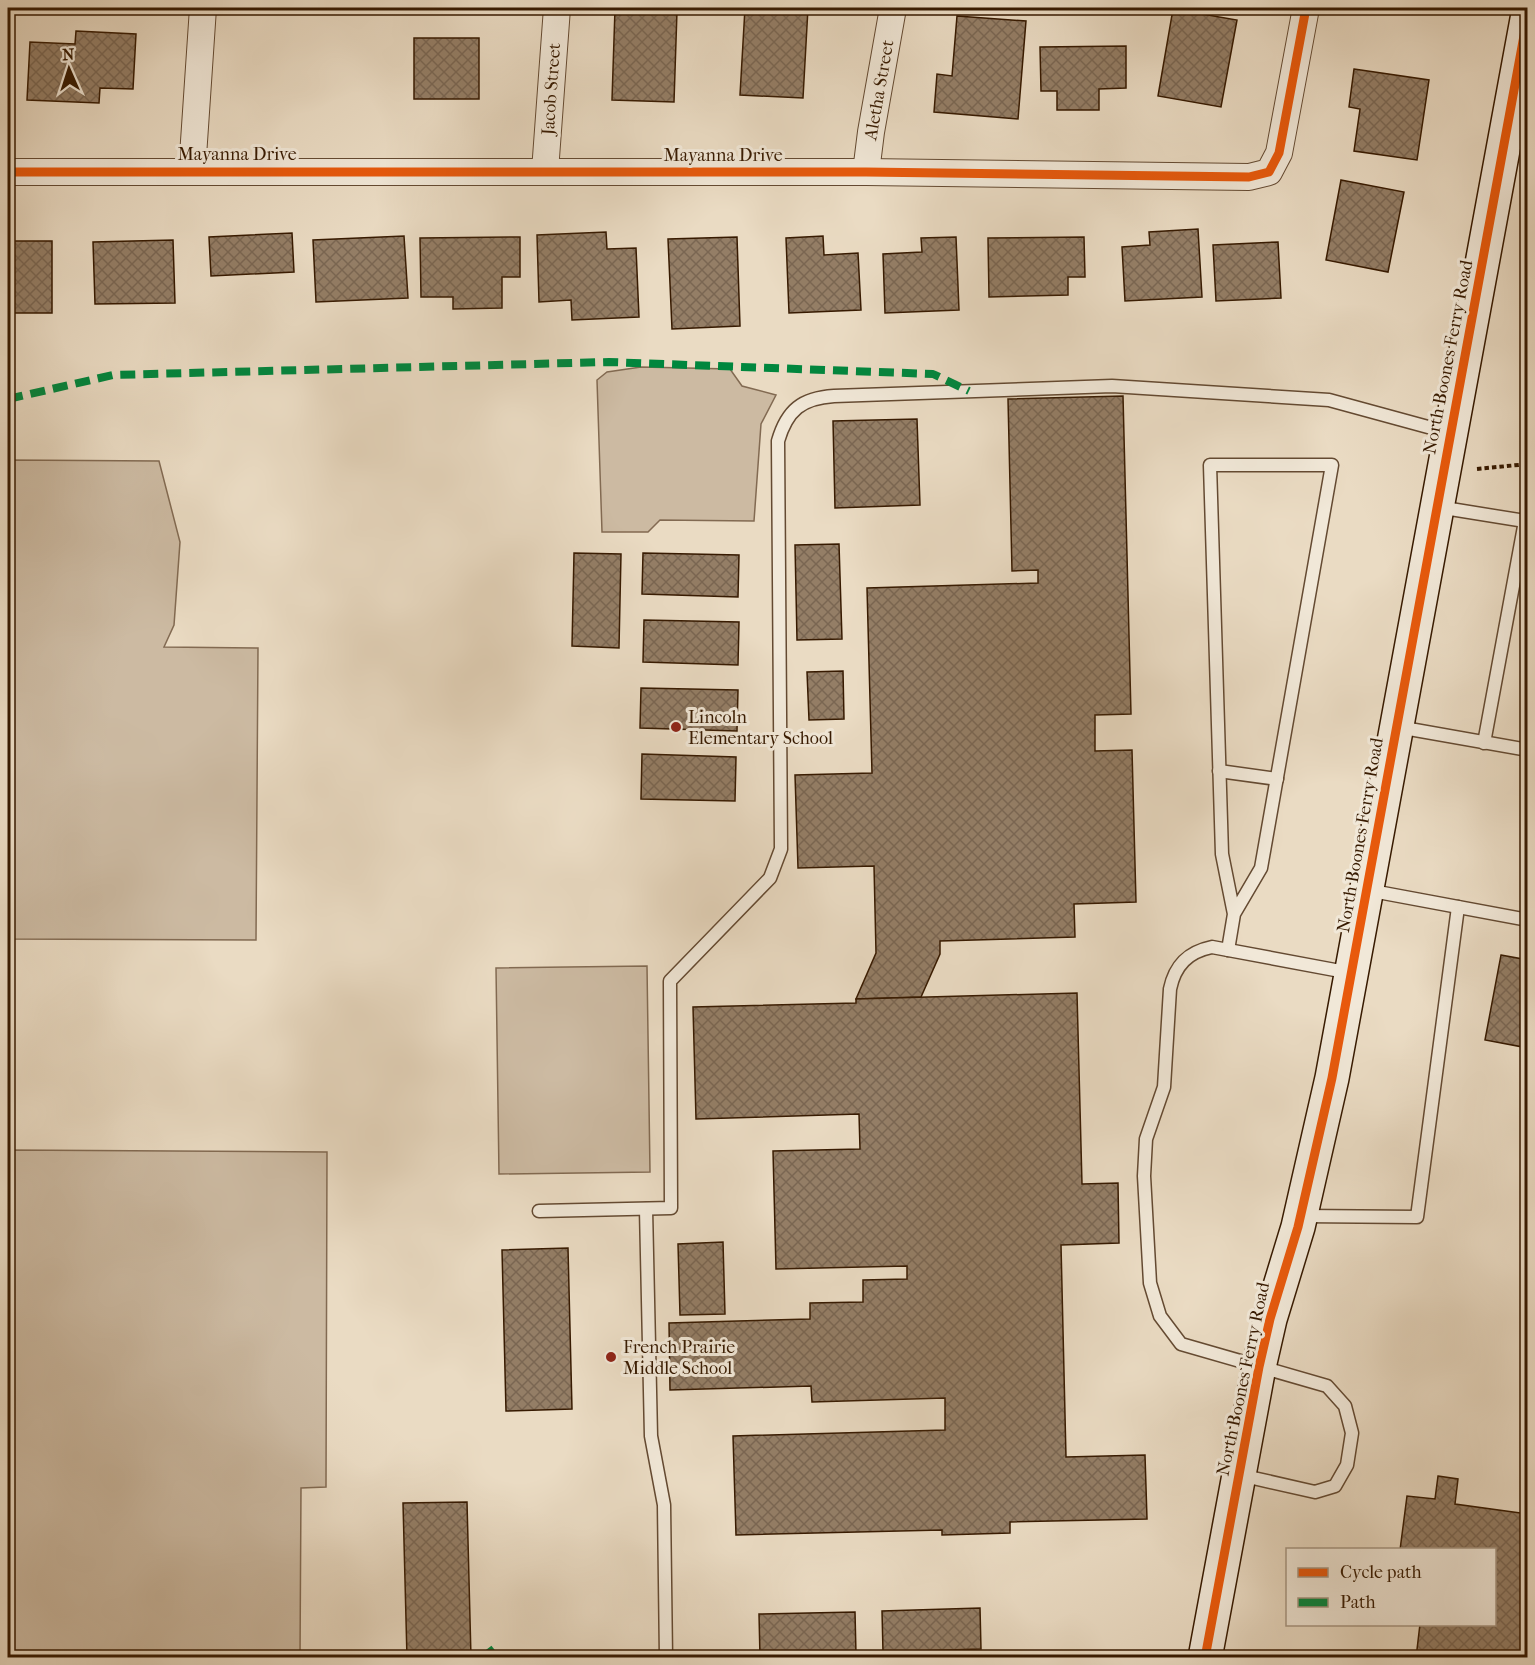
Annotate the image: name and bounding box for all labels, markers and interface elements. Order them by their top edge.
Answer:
street label: Aletha Street [860,38,899,143]
north arrow [39,39,99,99]
street label: Jacob Street [538,42,565,138]
text: N [62,45,76,64]
street label: Mayanna Drive [177,144,297,165]
street label: Mayanna Drive [663,145,783,166]
street label: North Boones Ferry Road [1419,258,1478,456]
place label: Lincoln Elementary School [688,707,833,749]
marker: Lincoln Elementary School [669,720,683,734]
street label: North Boones Ferry Road [1333,736,1388,934]
street label: North Boones Ferry Road [1213,1280,1274,1478]
place label: French Prairie Middle School [623,1337,735,1379]
marker: French Prairie Middle School [604,1350,618,1364]
legend [1286,1548,1496,1626]
text: Cycle path [1340,1562,1421,1583]
text: Path [1340,1592,1376,1613]

